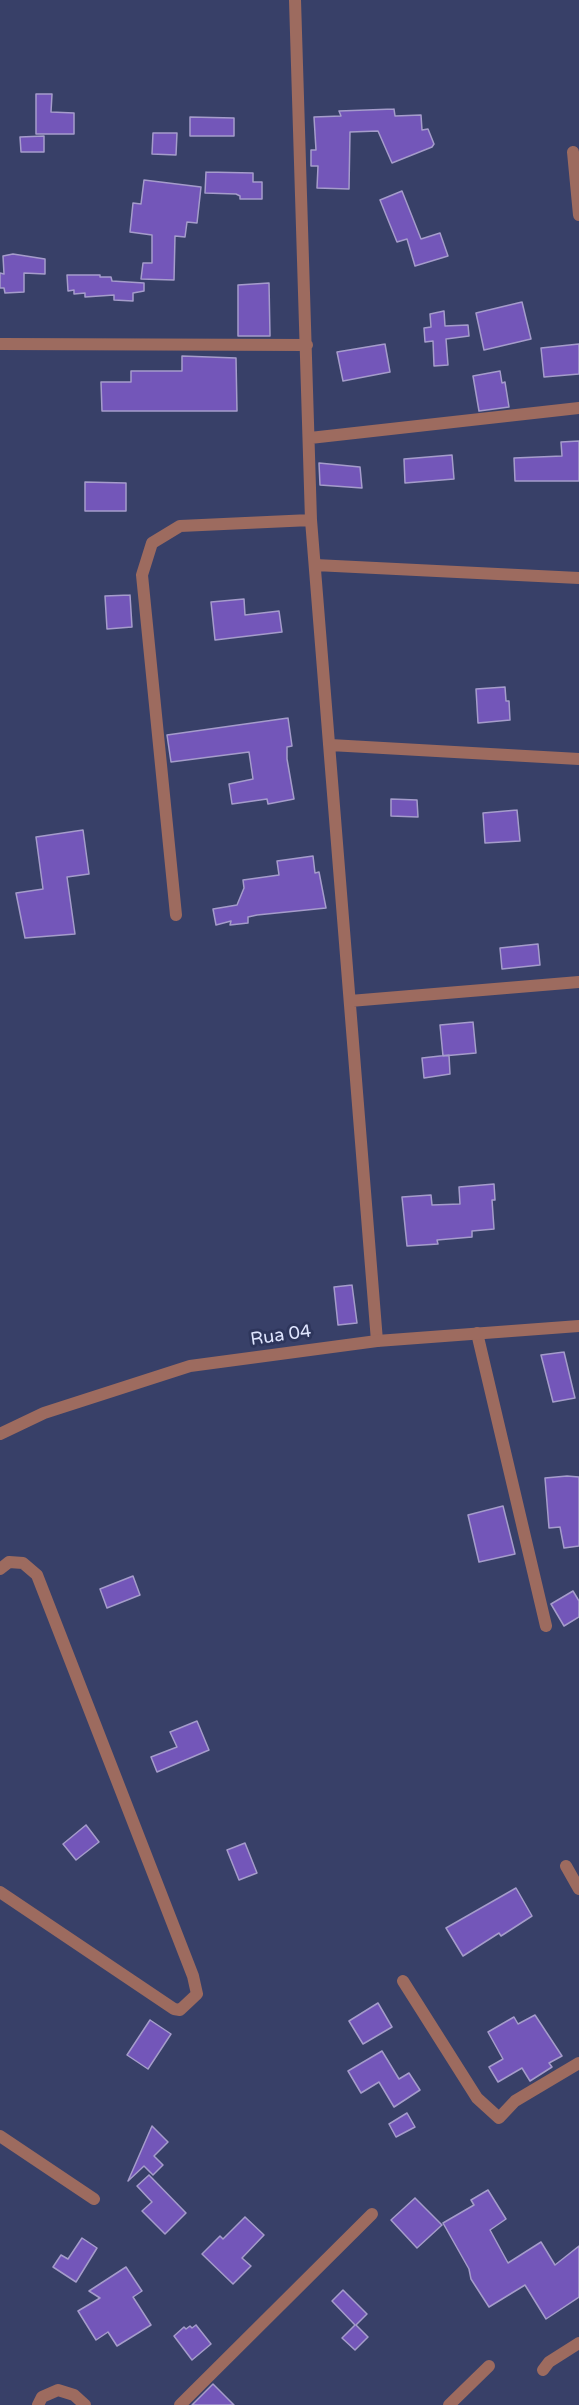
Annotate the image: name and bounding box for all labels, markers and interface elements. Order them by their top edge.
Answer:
street label: Rua 04 [249,1321,313,1351]

